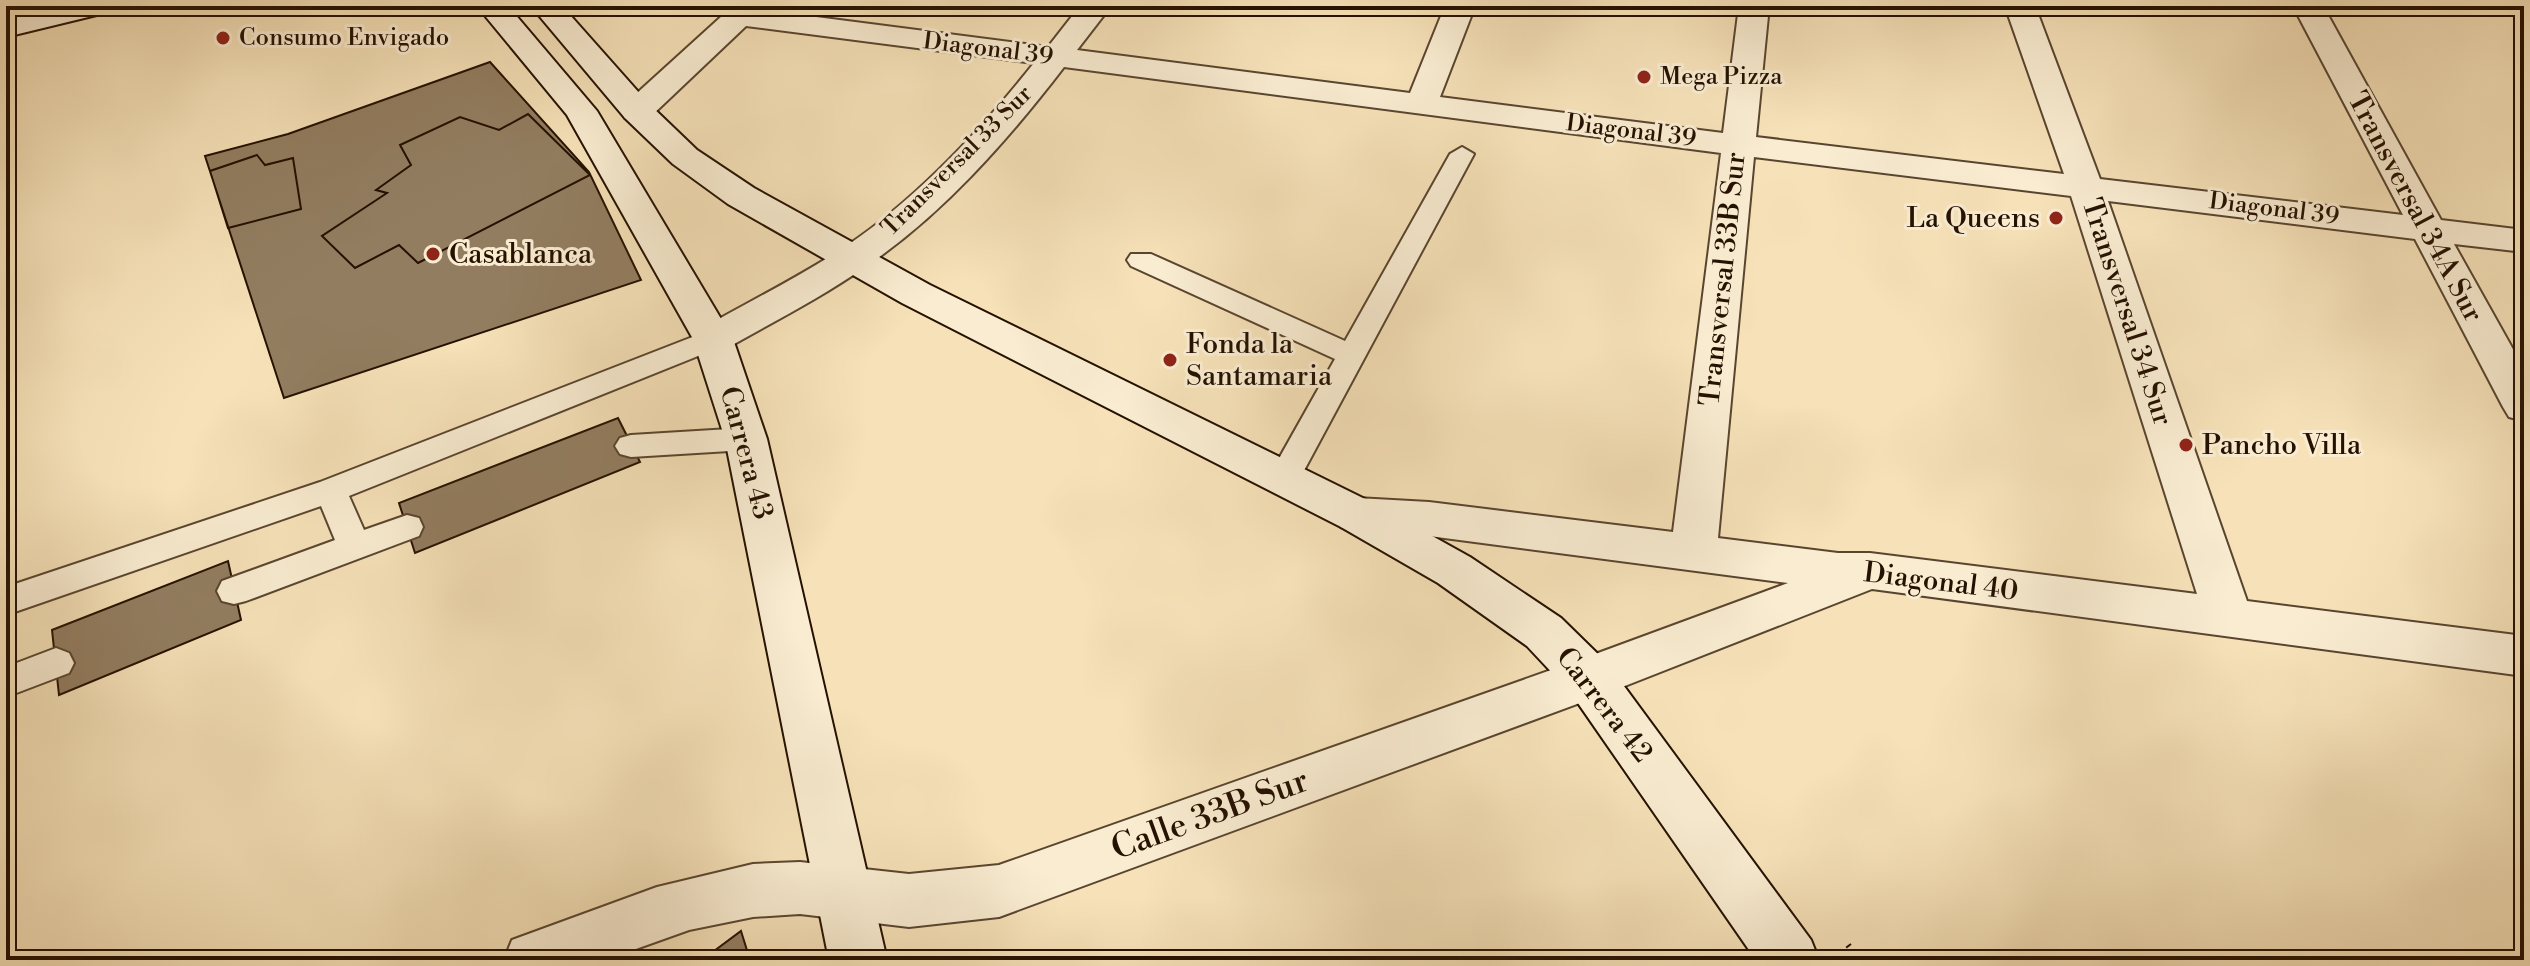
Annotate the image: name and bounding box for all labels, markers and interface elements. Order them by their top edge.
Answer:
place label: Consumo Envigado [239,23,449,53]
street label: Diagonal 39 [921,26,1055,72]
marker: Consumo Envigado [214,29,232,47]
place label: Mega Pizza [1660,62,1783,92]
marker: Mega Pizza [1635,68,1653,86]
street label: Transversal 33 Sur [875,79,1039,243]
street label: Transversal 34A Sur [2339,86,2491,328]
street label: Diagonal 39 [1564,108,1698,154]
street label: Transversal 33B Sur [1692,150,1754,408]
street label: Diagonal 39 [2207,186,2341,232]
street label: Transversal 34 Sur [2074,194,2180,430]
place label: La Queens [1906,201,2040,236]
marker: La Queens [2047,209,2065,227]
place label: Casablanca [449,237,593,272]
marker: Casablanca [424,245,442,263]
place label: Fonda la Santamaria [1186,327,1333,394]
marker: Fonda la Santamaria [1161,351,1179,369]
street label: Carrera 43 [711,383,781,523]
place label: Pancho Villa [2202,428,2362,463]
marker: Pancho Villa [2177,436,2195,454]
street label: Diagonal 40 [1862,555,2020,609]
street label: Carrera 42 [1548,640,1660,770]
street label: Calle 33B Sur [1106,760,1314,870]

